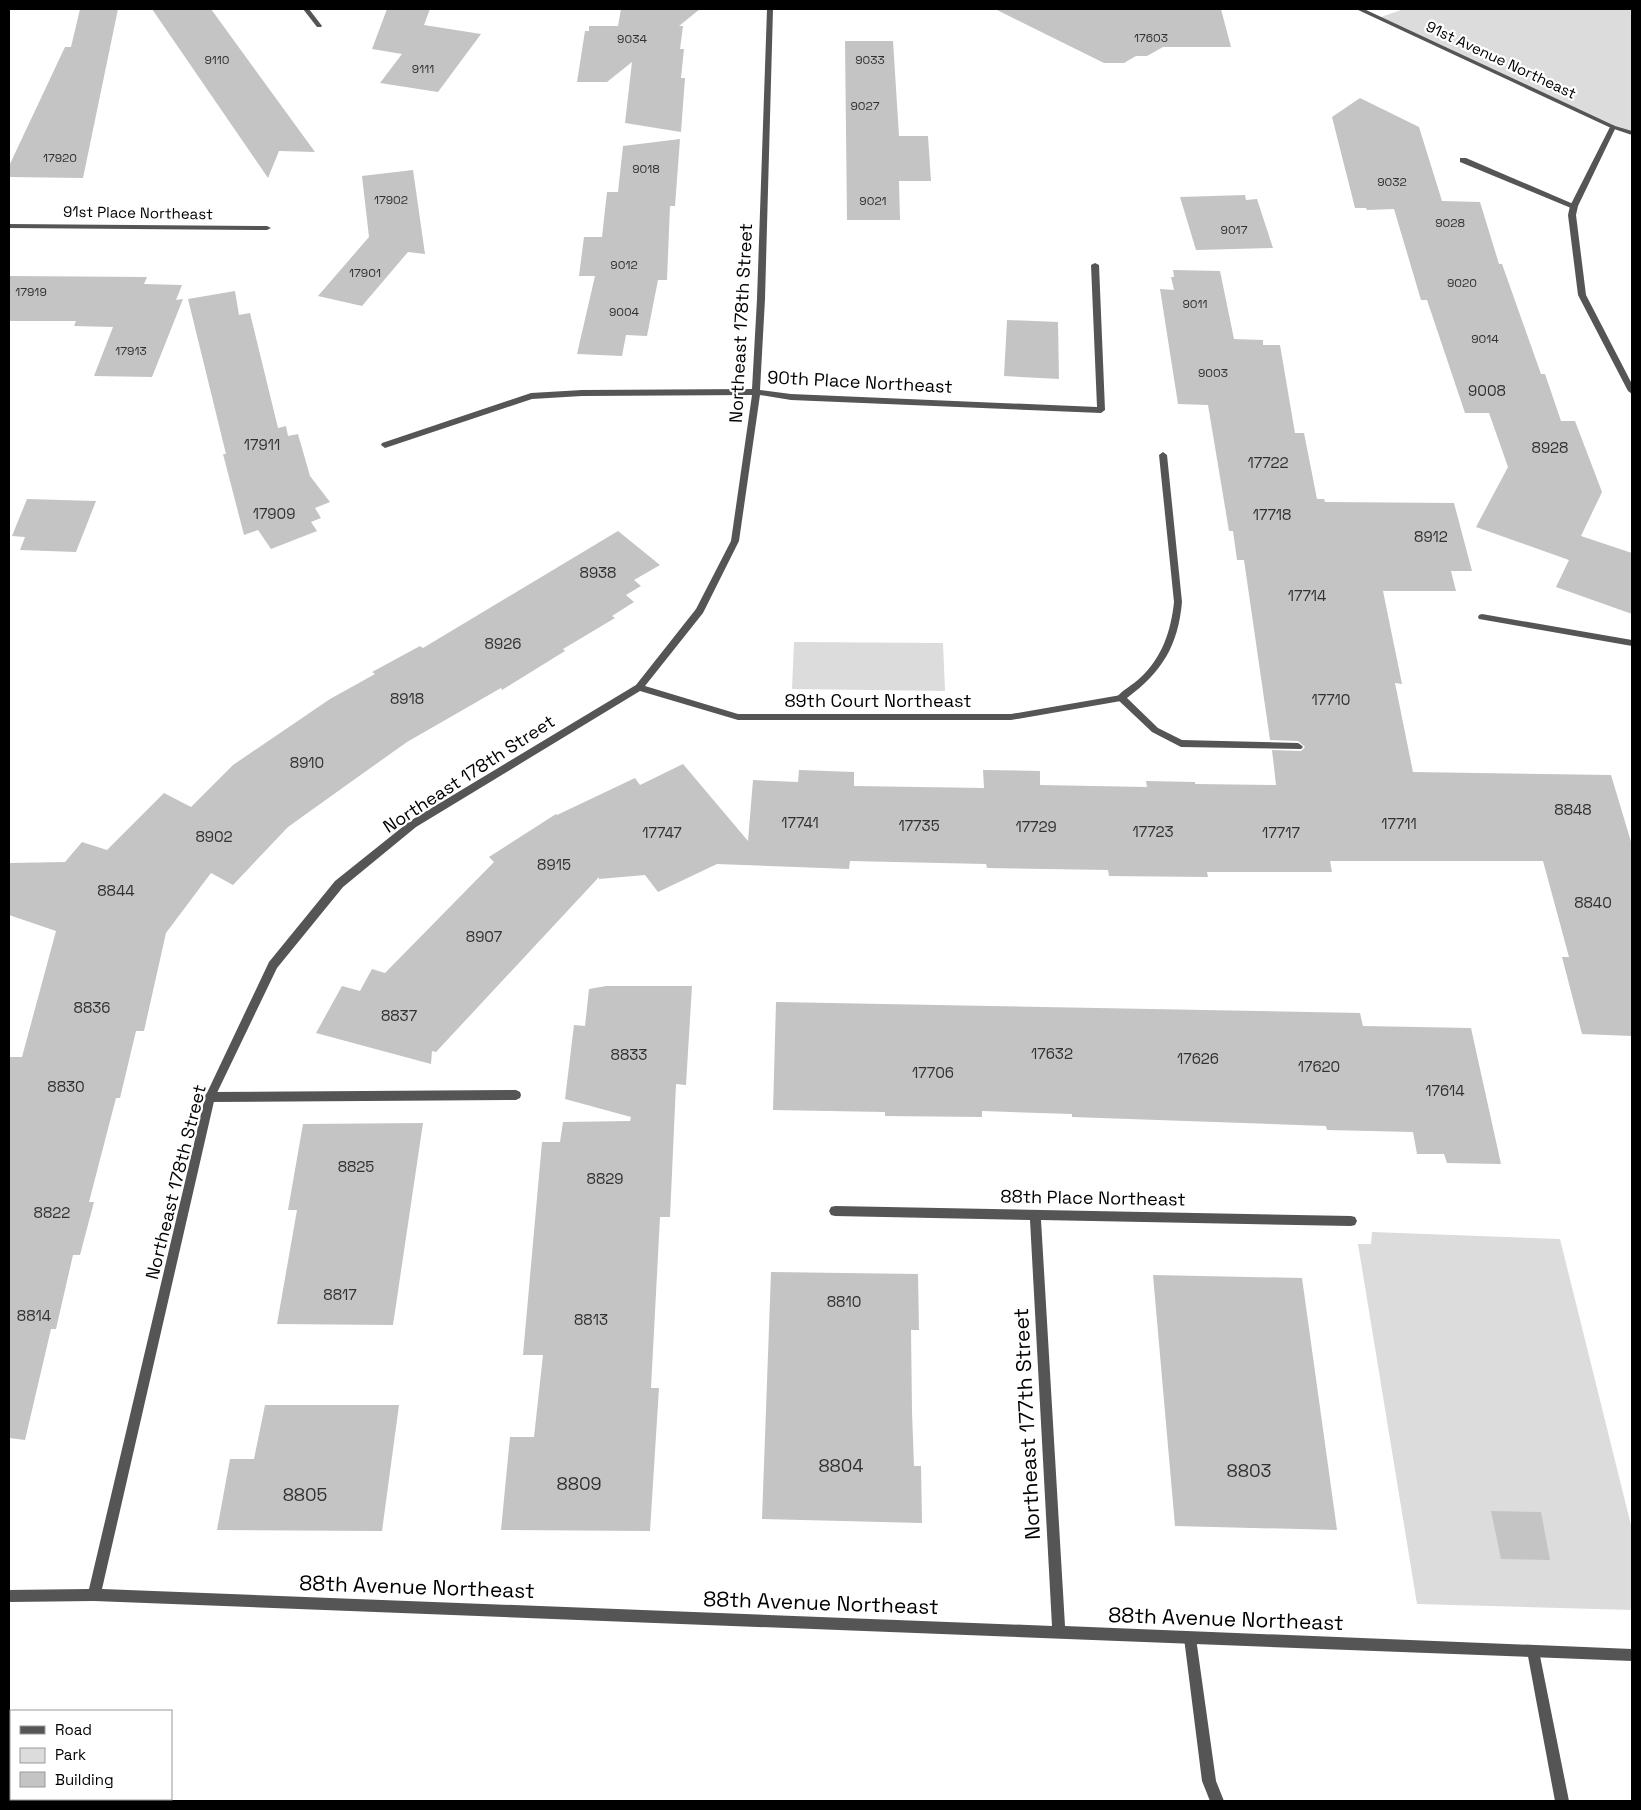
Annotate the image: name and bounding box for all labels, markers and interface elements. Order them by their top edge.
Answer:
street label: 91st Avenue Northeast [1423,16,1579,103]
house number: 17603 [1134,30,1168,46]
house number: 9034 [617,31,647,47]
house number: 9110 [204,52,230,68]
house number: 9033 [855,52,885,68]
house number: 9111 [412,61,434,77]
house number: 9027 [851,98,880,114]
house number: 17920 [43,150,77,166]
house number: 9018 [632,161,660,177]
house number: 9032 [1377,174,1407,190]
house number: 17902 [374,192,408,208]
house number: 9021 [859,193,887,209]
street label: 91st Place Northeast [63,202,213,223]
house number: 9028 [1435,215,1465,231]
street label: Northeast 178th Street [724,222,757,423]
house number: 9017 [1221,222,1248,238]
house number: 9012 [610,257,638,273]
house number: 17901 [349,265,381,281]
house number: 9020 [1447,275,1477,291]
house number: 17919 [15,284,47,300]
house number: 9011 [1182,296,1208,312]
house number: 9004 [609,304,640,320]
house number: 9014 [1471,331,1499,347]
house number: 17913 [115,343,147,359]
street label: 90th Place Northeast [767,365,953,398]
house number: 9003 [1198,365,1228,381]
house number: 9008 [1468,381,1506,400]
house number: 17911 [244,435,280,454]
house number: 8928 [1532,438,1568,457]
house number: 17722 [1247,453,1289,472]
house number: 17909 [253,504,295,523]
house number: 17718 [1253,505,1291,524]
house number: 8912 [1414,527,1448,546]
house number: 8938 [580,563,616,582]
house number: 17714 [1288,586,1326,605]
house number: 8926 [485,634,521,653]
house number: 8918 [390,689,424,708]
street label: 89th Court Northeast [784,689,972,712]
house number: 17710 [1312,690,1350,709]
street label: Northeast 178th Street [379,709,559,838]
house number: 8910 [290,753,324,772]
house number: 8848 [1554,800,1592,819]
house number: 17741 [781,813,819,832]
house number: 17711 [1381,814,1417,833]
house number: 17735 [898,816,940,835]
house number: 17729 [1015,817,1057,836]
house number: 17723 [1132,822,1174,841]
house number: 17747 [642,823,682,842]
house number: 17717 [1262,823,1300,842]
house number: 8902 [195,827,233,846]
house number: 8915 [537,855,571,874]
house number: 8844 [97,881,135,900]
house number: 8840 [1574,893,1612,912]
house number: 8907 [466,927,502,946]
house number: 8836 [74,998,110,1017]
house number: 8837 [381,1006,417,1025]
house number: 17632 [1031,1044,1073,1063]
house number: 8833 [611,1045,647,1064]
house number: 17626 [1177,1049,1219,1068]
house number: 17620 [1298,1057,1340,1076]
house number: 17706 [912,1063,954,1082]
house number: 8830 [47,1077,85,1096]
house number: 17614 [1425,1081,1465,1100]
street label: Northeast 178th Street [140,1082,211,1282]
house number: 8825 [338,1157,374,1176]
house number: 8829 [587,1169,623,1188]
street label: 88th Place Northeast [1000,1184,1186,1211]
house number: 8822 [34,1203,70,1222]
house number: 8817 [323,1285,357,1304]
house number: 8810 [827,1292,861,1311]
house number: 8814 [17,1306,51,1325]
street label: Northeast 177th Street [1007,1307,1046,1541]
house number: 8813 [574,1310,608,1329]
house number: 8804 [818,1454,864,1477]
house number: 8803 [1227,1459,1271,1482]
house number: 8809 [557,1472,601,1495]
house number: 8805 [283,1483,327,1506]
street label: 88th Avenue Northeast [299,1569,535,1604]
street label: 88th Avenue Northeast [703,1585,939,1620]
street label: 88th Avenue Northeast [1108,1601,1344,1636]
legend [10,1710,172,1800]
text: Road [55,1720,92,1739]
text: Park [55,1745,86,1764]
text: Building [55,1770,114,1789]

